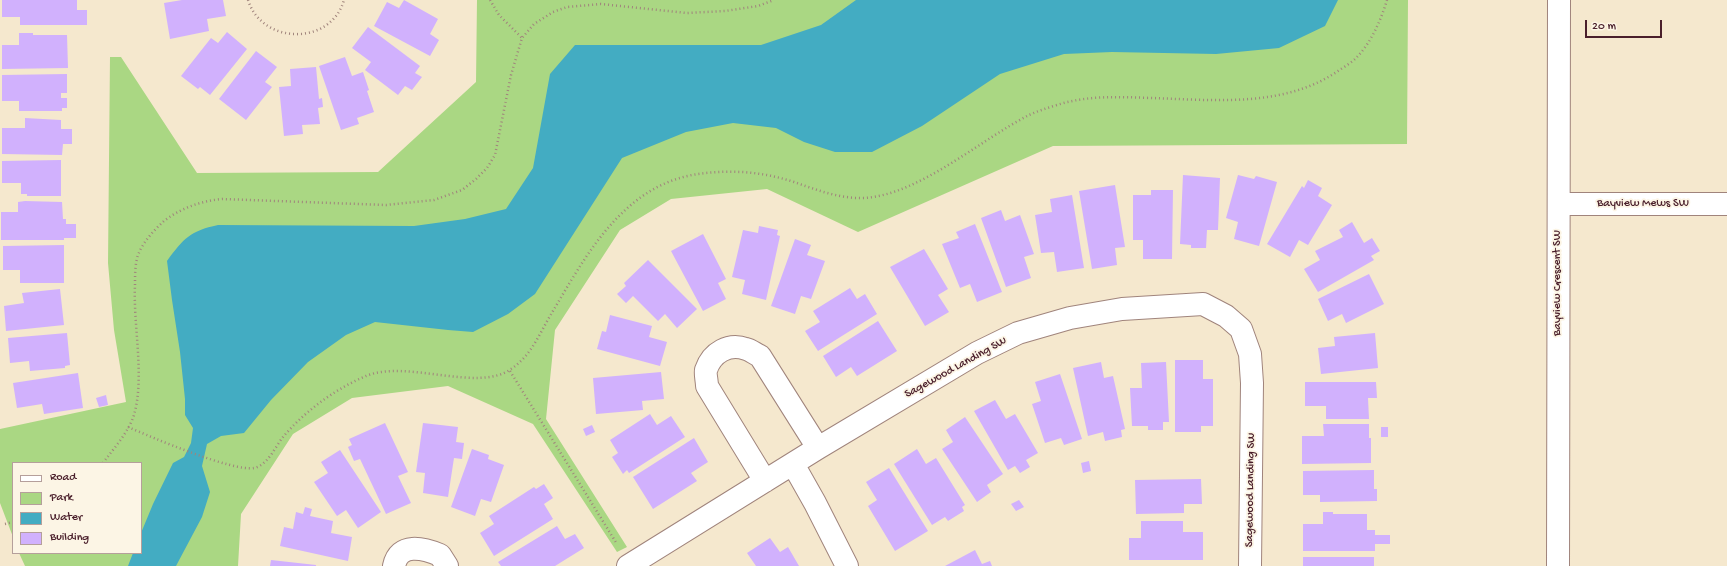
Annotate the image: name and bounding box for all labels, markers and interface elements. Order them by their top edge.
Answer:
scale bar [1587,12,1664,38]
text: 20 m [1592,20,1616,34]
street label: Bayview Mews SW [1597,197,1689,211]
street label: Bayview Crescent SW [1551,230,1565,336]
street label: Sagewood Landing SW [902,334,1010,402]
street label: Sagewood Landing SW [1243,433,1259,547]
legend [12,462,142,554]
text: Road [50,471,76,485]
text: Park [50,491,73,505]
text: Water [50,511,82,525]
text: Building [50,531,89,545]

